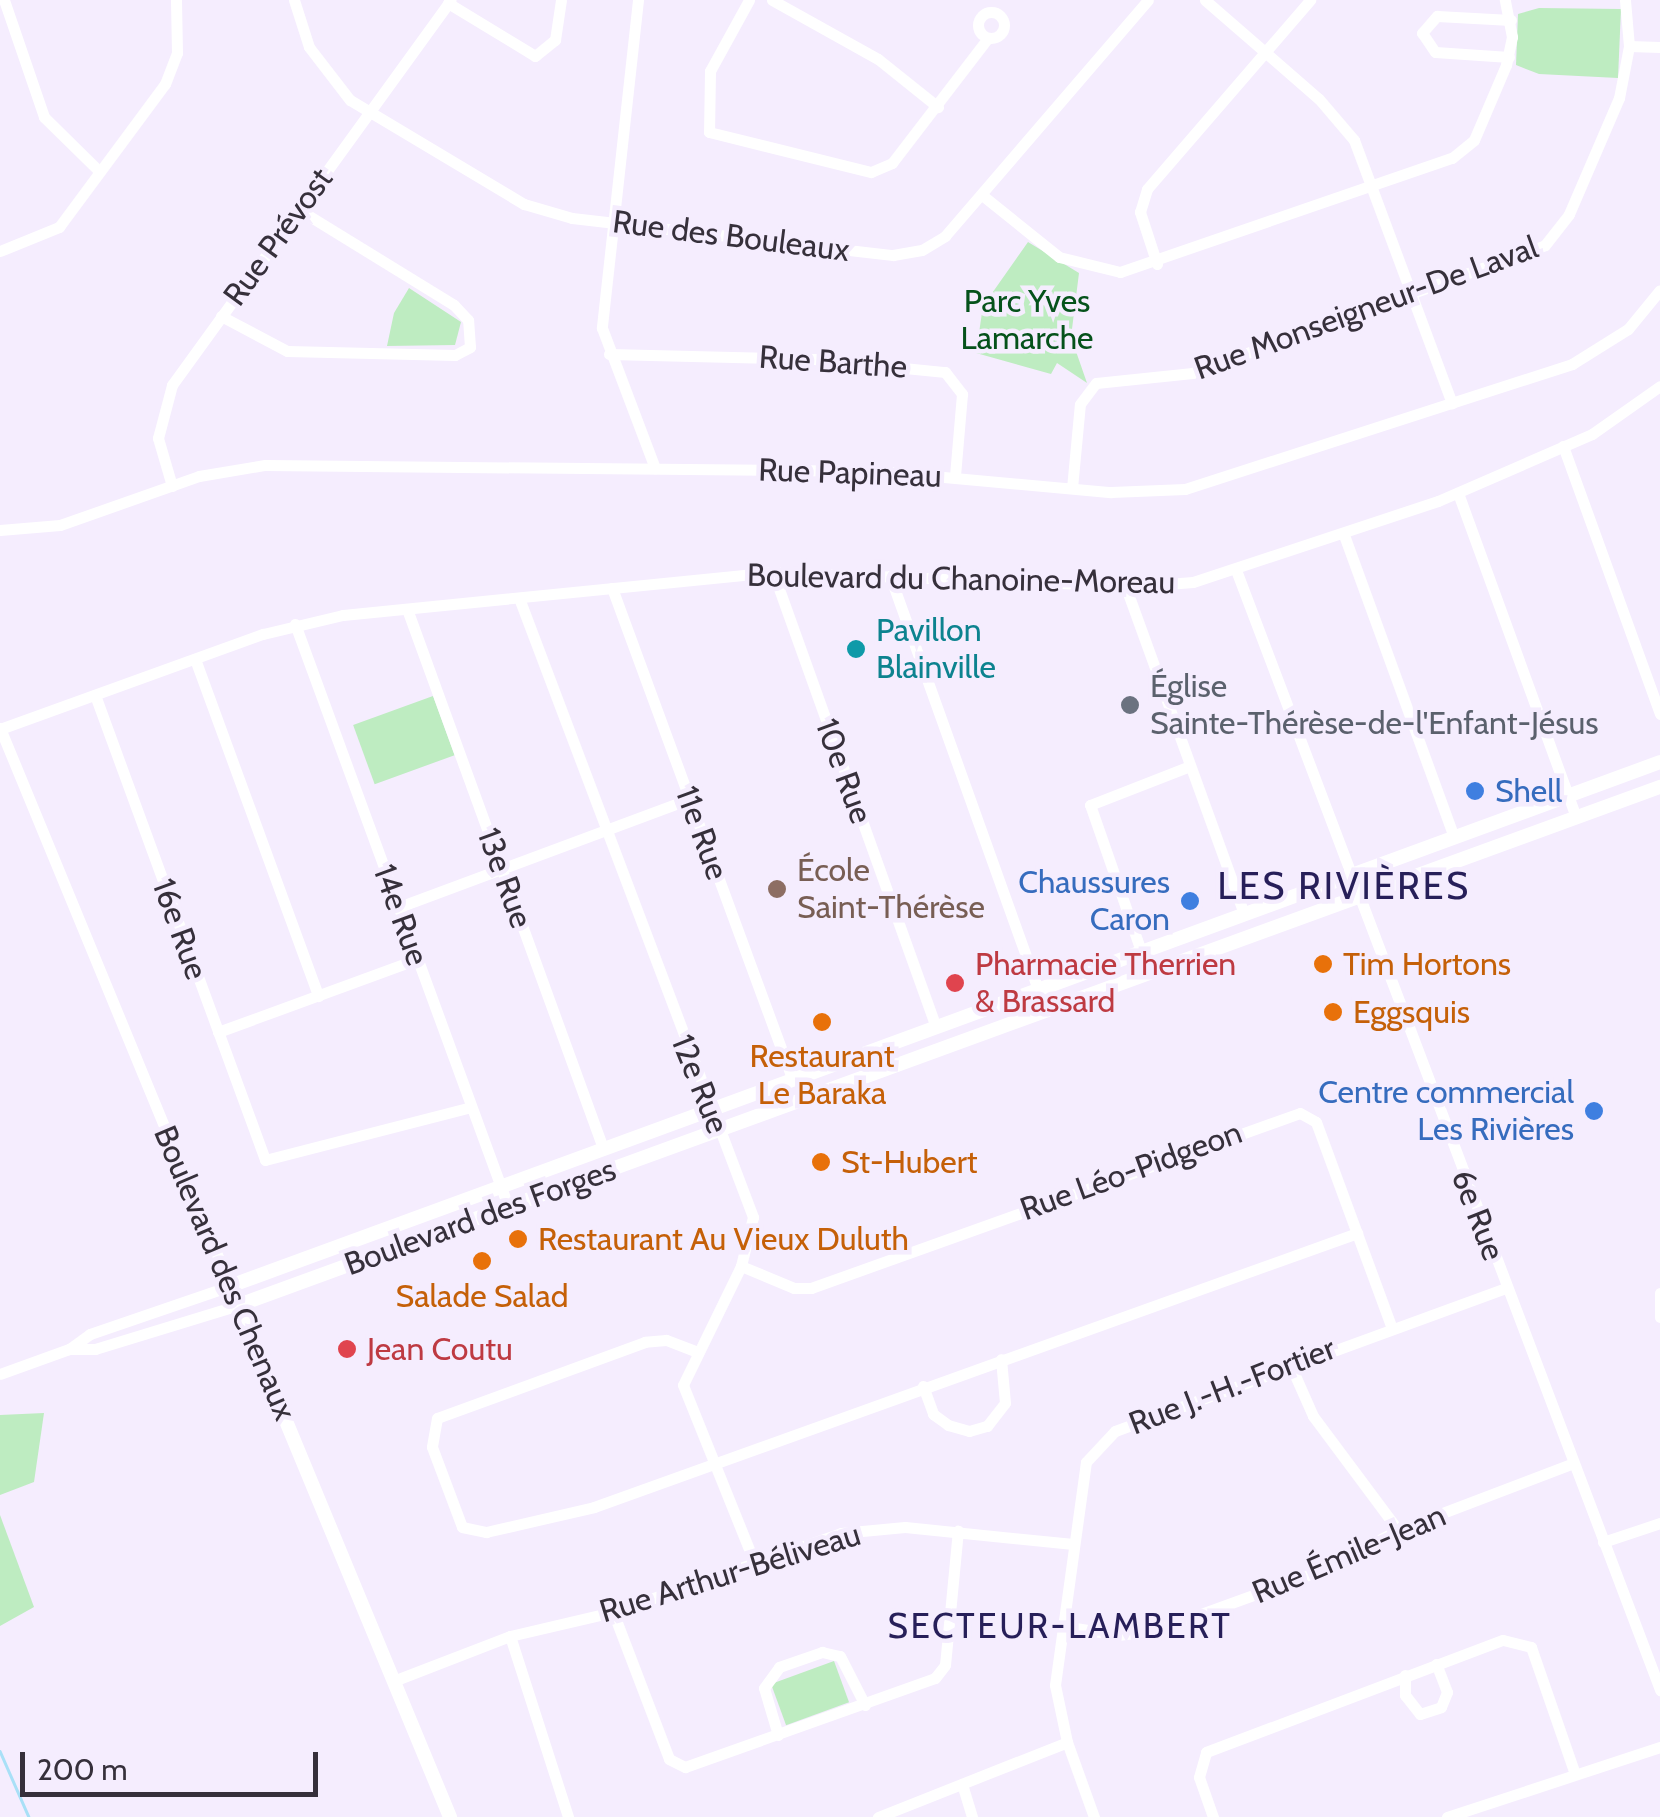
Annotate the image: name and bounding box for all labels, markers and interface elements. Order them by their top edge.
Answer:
street label: Rue Prévost [215,161,341,313]
street label: Rue des Bouleaux [610,202,852,270]
street label: Rue Monseigneur-De Laval [1189,228,1543,388]
park label: Parc Yves Lamarche [961,283,1093,358]
street label: Rue Barthe [758,338,908,386]
street label: Rue Papineau [758,451,942,495]
street label: Boulevard du Chanoine-Moreau [747,556,1175,602]
place label: Pavillon Blainville [876,612,996,687]
marker: Pavillon Blainville [845,638,867,660]
place label: Église Sainte-Thérèse-de-l'Enfant-Jésus [1150,668,1598,743]
marker: Église Sainte-Thérèse-de-l'Enfant-Jésus [1119,694,1141,716]
street label: 10e Rue [807,713,881,829]
place label: Shell [1495,772,1562,810]
marker: Shell [1464,780,1486,802]
street label: 11e Rue [667,781,737,885]
street label: 13e Rue [469,823,541,933]
place label: École Saint-Thérèse [797,852,985,927]
street label: 14e Rue [365,859,437,971]
district label: LES RIVIÈRES [1217,863,1471,909]
place label: Chaussures Caron [1018,864,1170,939]
street label: 16e Rue [144,873,216,985]
marker: École Saint-Thérèse [766,878,788,900]
marker: Chaussures Caron [1179,890,1201,912]
place label: Tim Hortons [1343,945,1511,983]
place label: Pharmacie Therrien & Brassard [975,946,1236,1021]
marker: Tim Hortons [1312,953,1334,975]
marker: Pharmacie Therrien & Brassard [944,972,966,994]
place label: Eggsquis [1353,993,1470,1031]
marker: Eggsquis [1322,1001,1344,1023]
marker: Restaurant Le Baraka [811,1011,833,1033]
street label: 12e Rue [663,1029,737,1139]
place label: Restaurant Le Baraka [750,1038,894,1113]
place label: Centre commercial Les Rivières [1318,1074,1574,1149]
marker: Centre commercial Les Rivières [1583,1100,1605,1122]
street label: Rue Léo-Pidgeon [1015,1113,1247,1229]
street label: Boulevard des Chenaux [146,1120,304,1426]
place label: St-Hubert [841,1143,978,1181]
street label: Boulevard des Forges [339,1150,621,1284]
marker: St-Hubert [810,1151,832,1173]
street label: 6e Rue [1443,1164,1513,1266]
place label: Restaurant Au Vieux Duluth [538,1220,909,1258]
marker: Restaurant Au Vieux Duluth [507,1228,529,1250]
marker: Salade Salad [471,1250,493,1272]
place label: Salade Salad [395,1277,569,1315]
street label: Rue J.-H.-Fortier [1124,1329,1340,1443]
place label: Jean Coutu [367,1330,513,1368]
marker: Jean Coutu [336,1338,358,1360]
street label: Rue Émile-Jean [1247,1496,1451,1612]
street label: Rue Arthur-Béliveau [595,1515,865,1631]
district label: SECTEUR-LAMBERT [888,1605,1232,1647]
scale bar [25,1732,322,1794]
text: 200 m [37,1751,128,1788]

